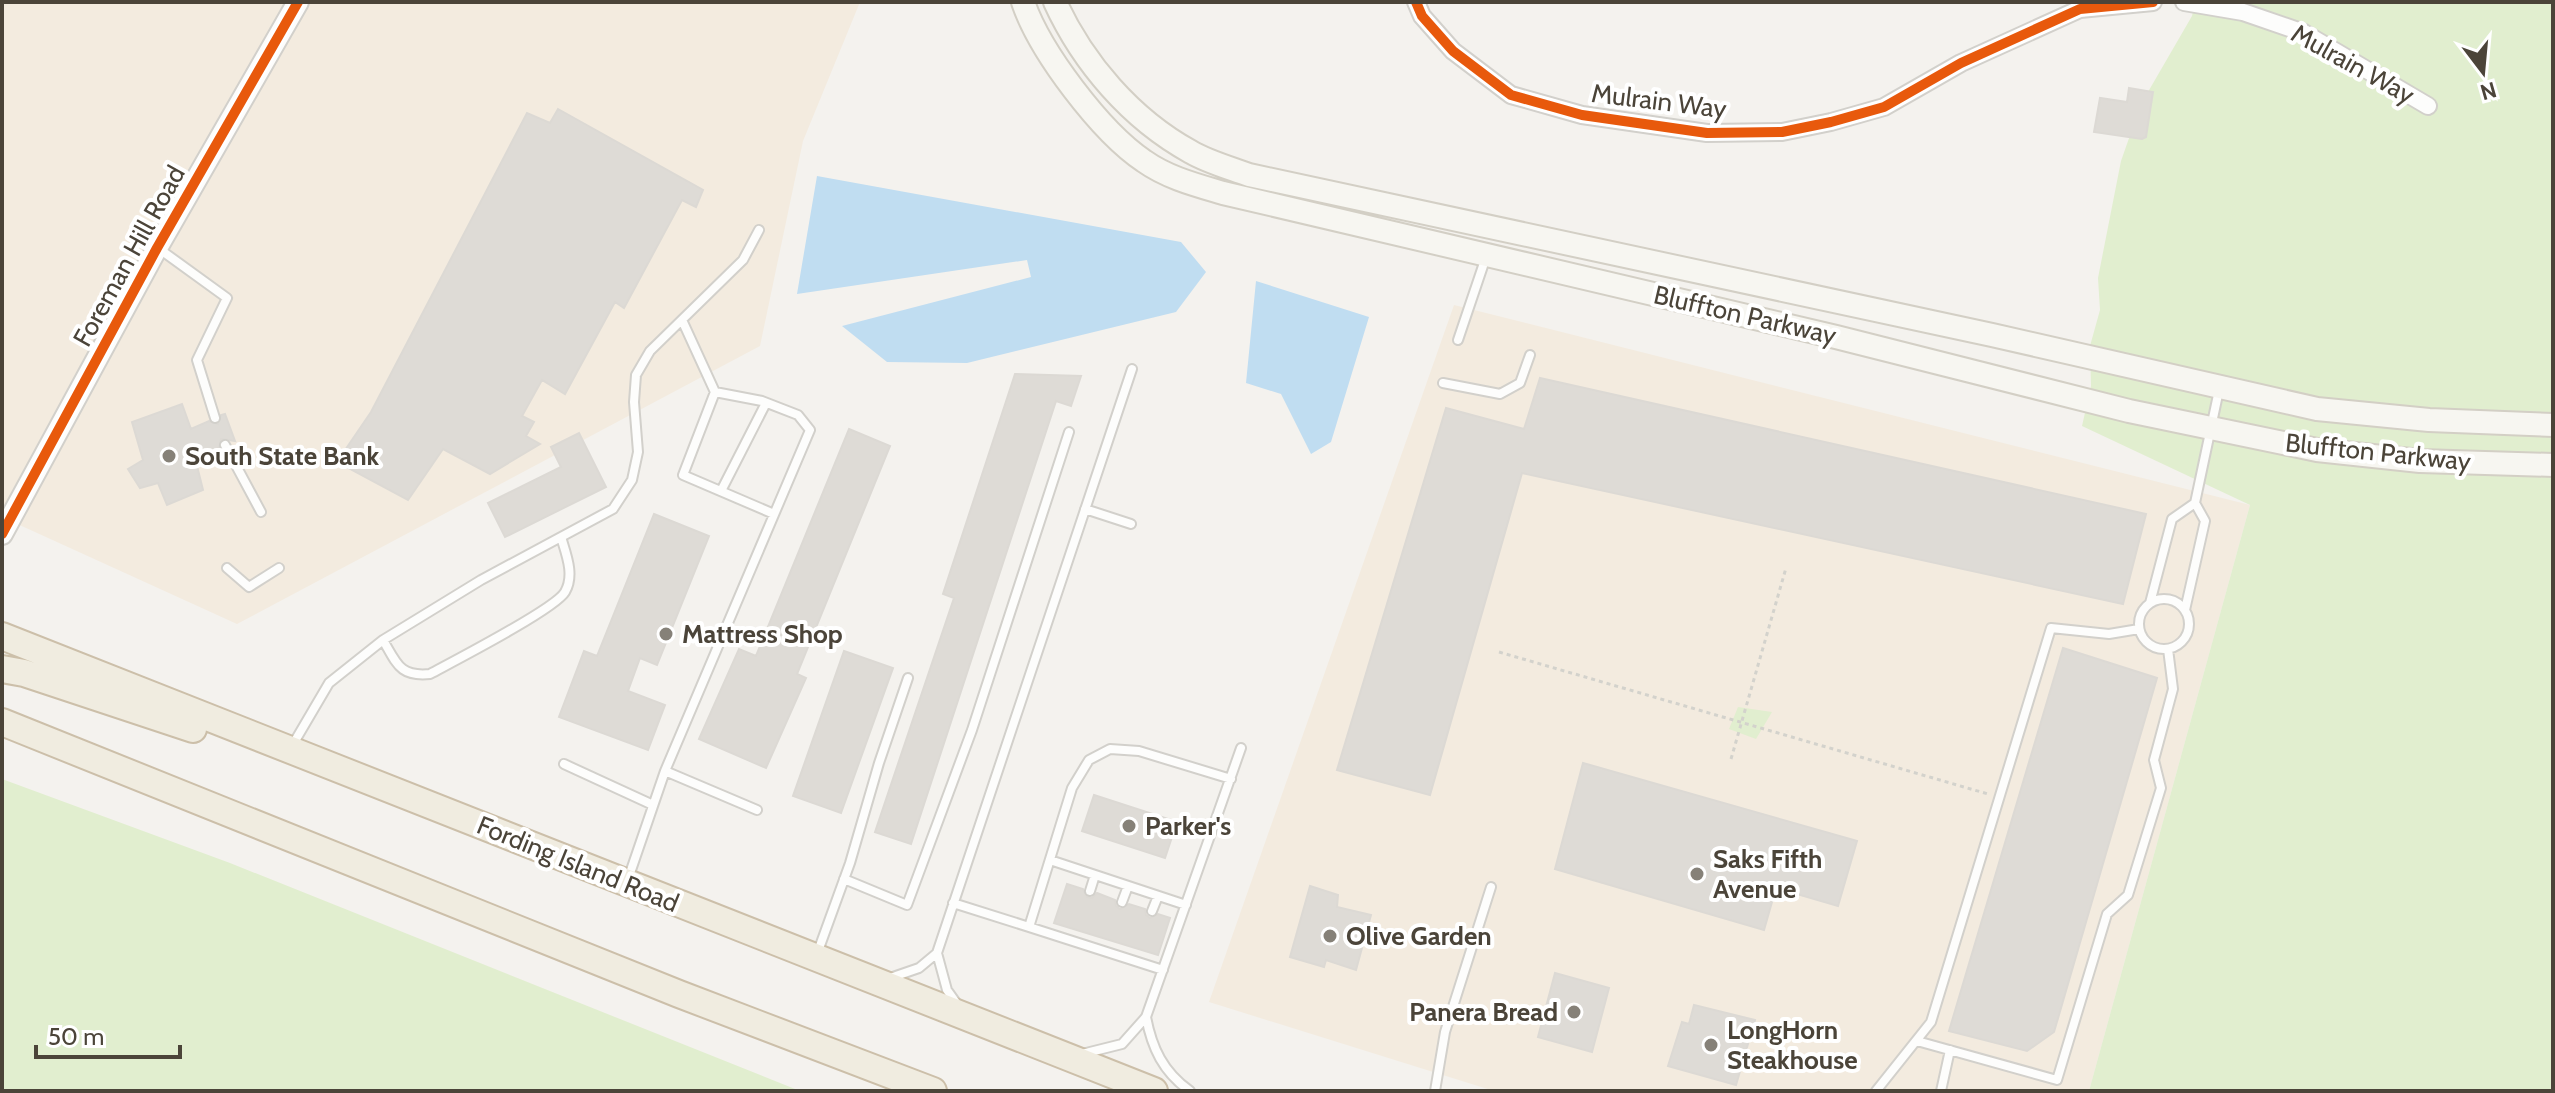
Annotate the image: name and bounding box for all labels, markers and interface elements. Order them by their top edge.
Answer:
street label: Mulrain Way [2286,17,2420,111]
north arrow [2443,32,2523,112]
text: N [2477,76,2500,106]
street label: Mulrain Way [1590,77,1728,125]
street label: Foreman Hill Road [66,160,192,352]
street label: Bluffton Parkway [1651,278,1839,352]
street label: Bluffton Parkway [2284,426,2472,478]
place label: South State Bank [185,440,380,472]
marker: South State Bank [160,447,178,465]
place label: Mattress Shop [682,618,843,650]
marker: Mattress Shop [657,625,675,643]
street label: Fording Island Road [472,809,684,919]
place label: Parker's [1145,810,1231,842]
marker: Parker's [1120,817,1138,835]
place label: Saks Fifth Avenue [1713,843,1822,905]
marker: Saks Fifth Avenue [1688,865,1706,883]
place label: Olive Garden [1346,920,1492,952]
marker: Olive Garden [1321,927,1339,945]
place label: Panera Bread [1409,996,1558,1028]
marker: Panera Bread [1565,1003,1583,1021]
scale bar [36,1009,180,1059]
place label: LongHorn Steakhouse [1727,1014,1858,1076]
text: 50 m [48,1022,104,1051]
marker: LongHorn Steakhouse [1702,1036,1720,1054]

